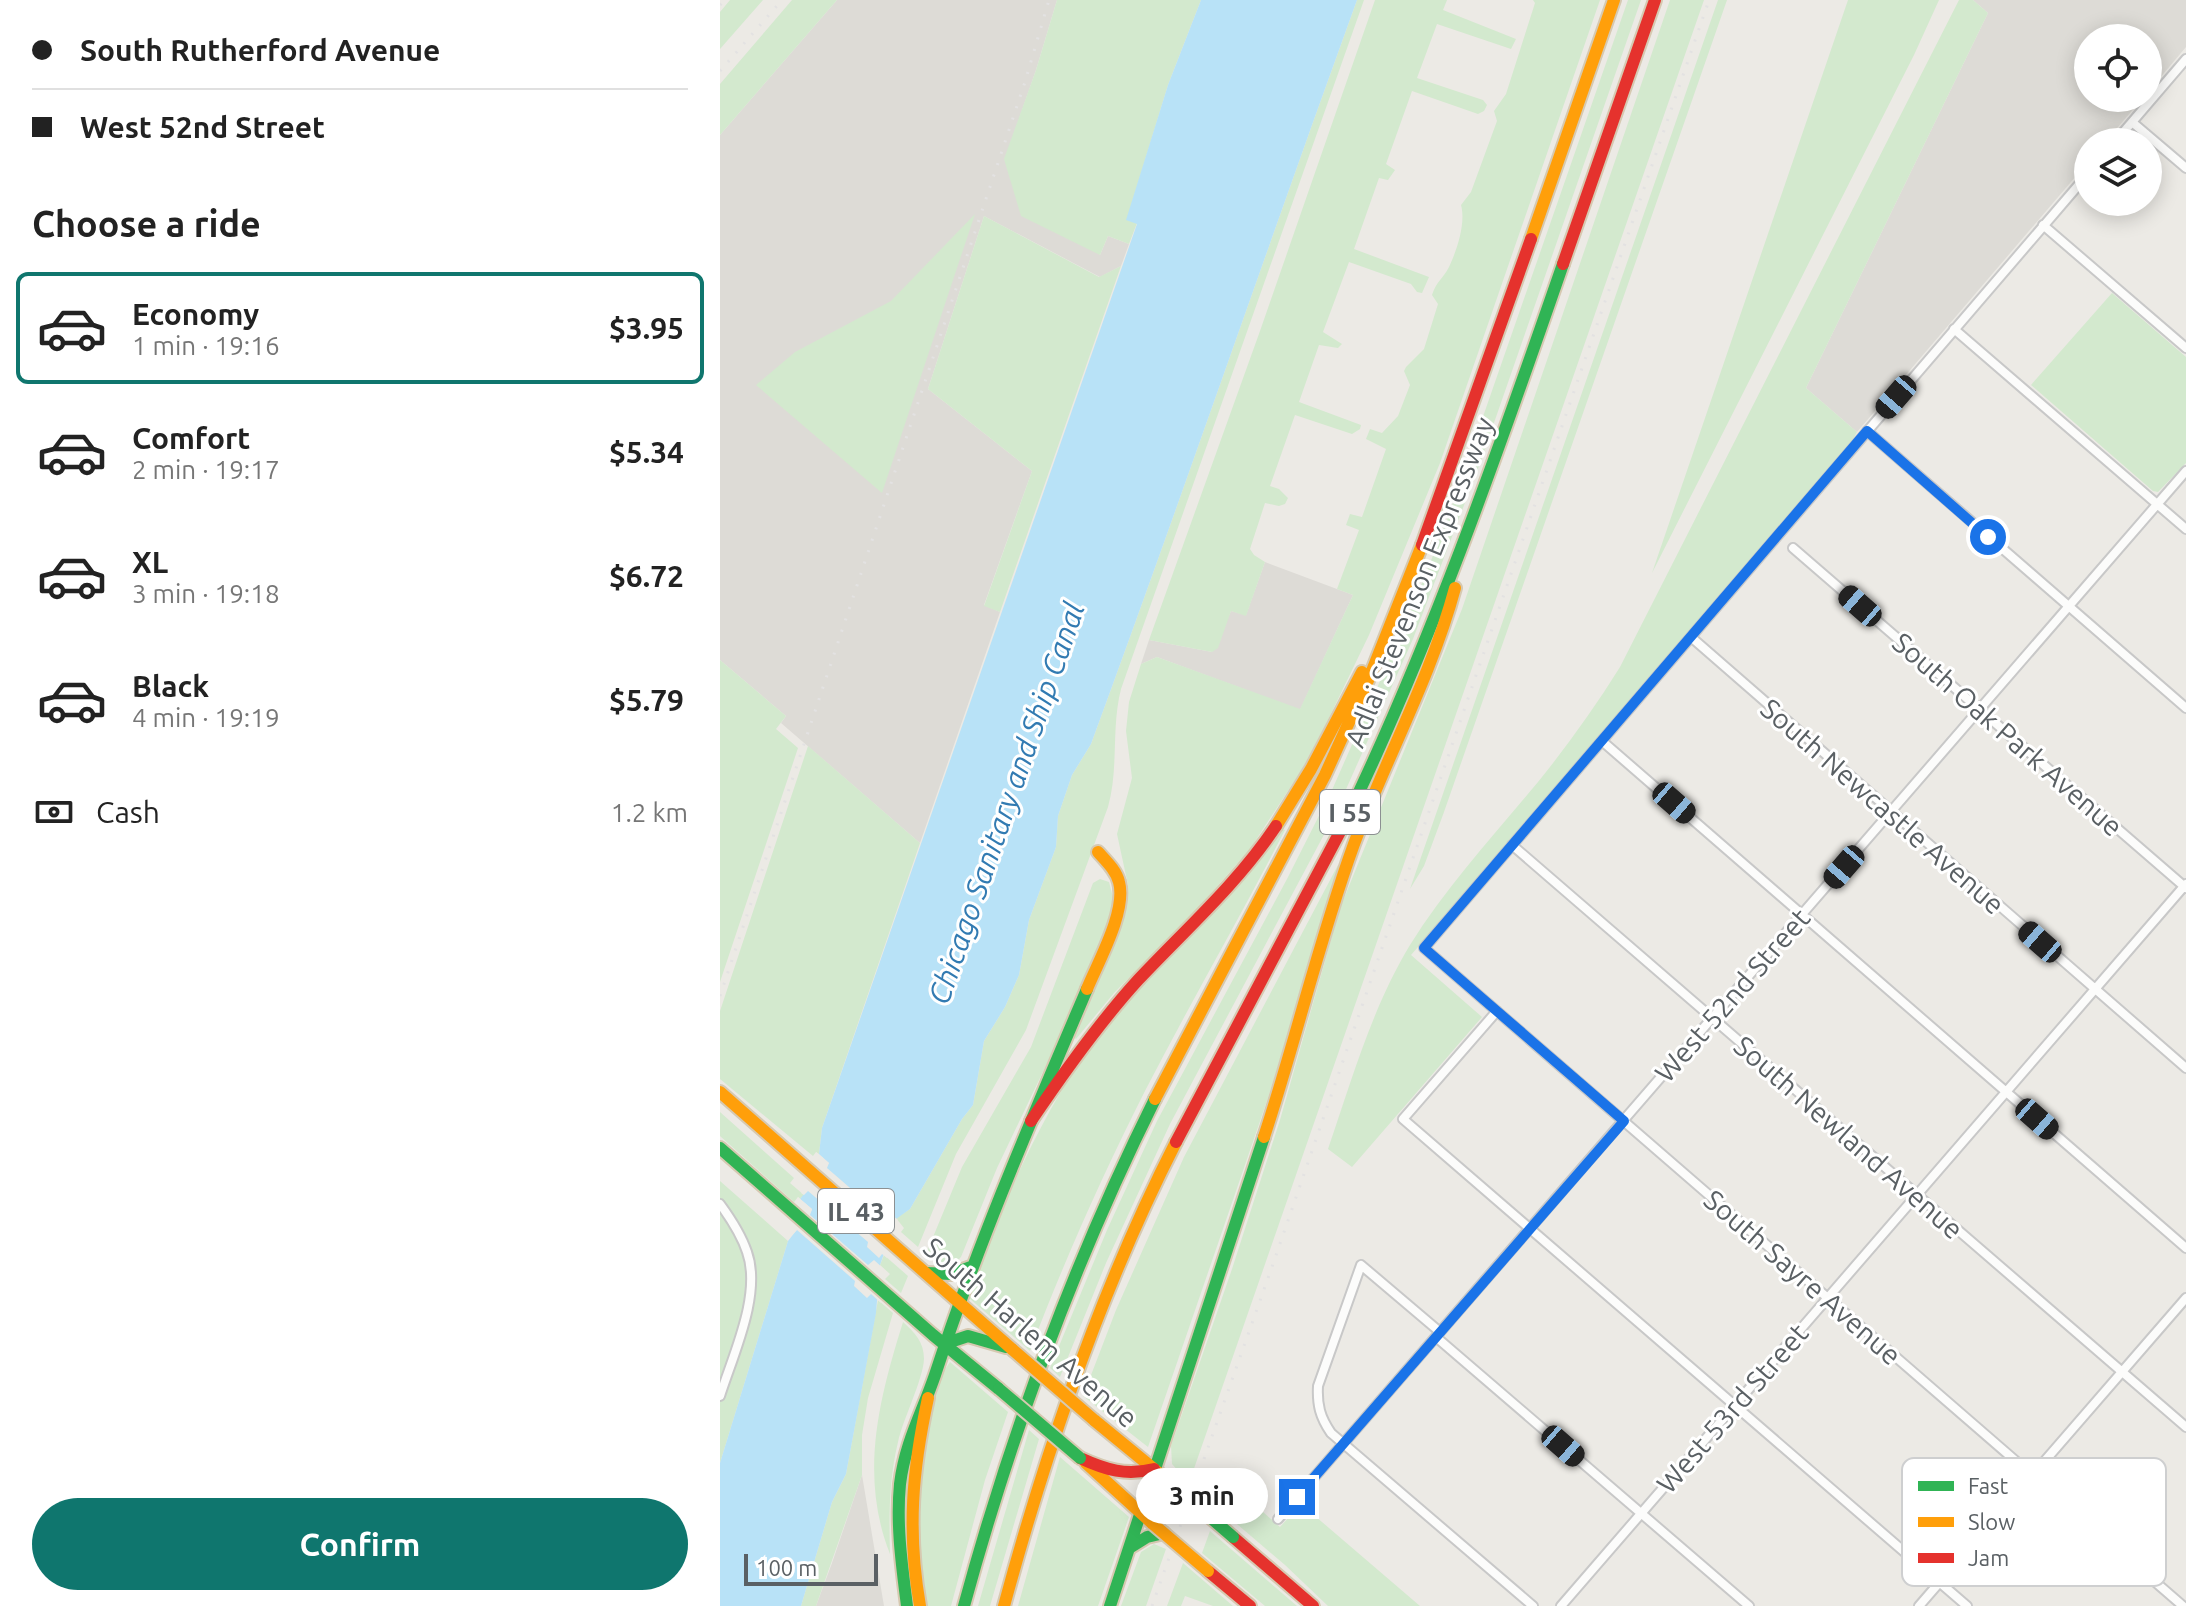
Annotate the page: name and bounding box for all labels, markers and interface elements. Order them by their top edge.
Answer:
map controls [2074,24,2162,216]
button: locate [2074,24,2162,112]
text: South Rutherford Avenue [80,33,440,67]
text: West 52nd Street [80,110,325,144]
button: layers [2074,128,2162,216]
text: Choose a ride [32,203,261,244]
icon: car [36,292,108,364]
text: Economy [132,297,259,331]
text: $3.95 [609,311,684,345]
text: 1 min · 19:16 [132,331,280,360]
car [1871,371,1921,423]
street label: Adlai Stevenson Expressway [1339,413,1499,751]
icon: car [36,416,108,488]
text: Comfort [132,421,250,455]
text: $5.34 [609,435,684,469]
text: 2 min · 19:17 [132,455,280,484]
route start [1970,519,2006,555]
icon: car [36,540,108,612]
text: XL [132,545,168,579]
text: $6.72 [609,559,684,593]
text: 3 min · 19:18 [132,579,280,608]
car [1834,581,1886,631]
water label: Chicago Sanitary and Ship Canal [921,597,1091,1008]
street label: South Oak Park Avenue [1887,626,2129,842]
icon: car [36,664,108,736]
text: Black [132,669,209,703]
text: $5.79 [609,683,684,717]
street label: South Newcastle Avenue [1755,692,2011,920]
text: 4 min · 19:19 [132,703,280,732]
car [1648,778,1700,828]
icon: cash [32,790,76,834]
road number: I 55 [1320,790,1380,834]
text: Cash [96,795,160,829]
text: 1.2 km [611,798,688,827]
car [1819,841,1869,893]
street label: West 52nd Street [1648,902,1816,1088]
car [2014,917,2066,967]
street label: South Newland Avenue [1728,1029,1970,1245]
car [2011,1094,2063,1144]
street label: South Sayre Avenue [1699,1183,1907,1371]
road number: IL 43 [818,1189,894,1233]
street label: South Harlem Avenue [918,1231,1144,1433]
street label: West 53rd Street [1650,1317,1814,1499]
car [1537,1421,1589,1471]
legend [1902,1458,2166,1586]
callout: 3 min [1137,1469,1269,1525]
text: Fast [1968,1473,2009,1498]
route end [1279,1479,1315,1515]
text: 3 min [1169,1481,1235,1510]
button: Confirm [32,1498,688,1590]
text: Slow [1968,1509,2015,1534]
text: Jam [1968,1545,2009,1570]
scale bar [744,1550,878,1586]
text: 100 m [756,1555,817,1580]

